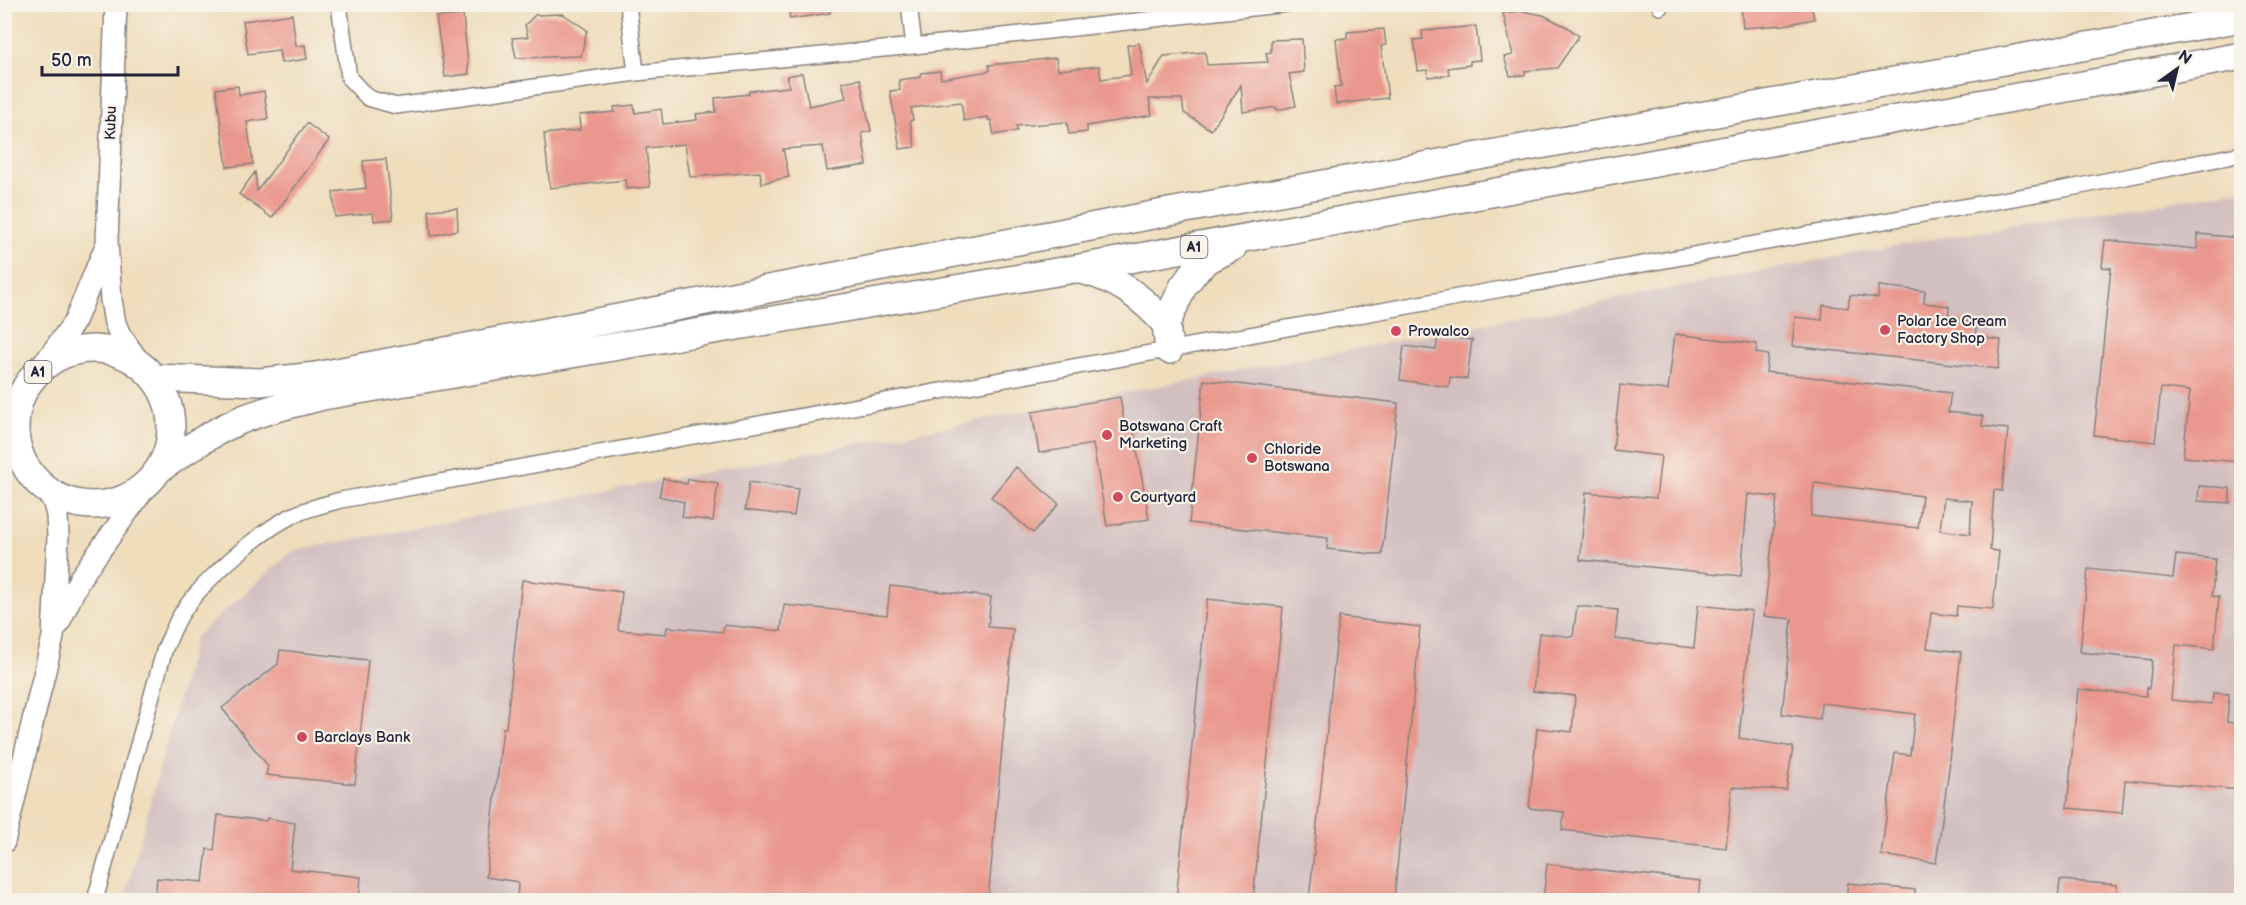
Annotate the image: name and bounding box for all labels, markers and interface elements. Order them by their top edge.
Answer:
scale bar [42,39,178,77]
north arrow [2147,39,2207,99]
text: N [2174,47,2195,69]
text: 50 m [51,50,92,71]
street label: Kubu [101,105,121,141]
road number: A1 [1180,236,1208,258]
place label: Polar Ice Cream Factory Shop [1897,312,2007,348]
place label: Prowalco [1408,322,1469,341]
marker: Polar Ice Cream Factory Shop [1878,323,1892,337]
marker: Prowalco [1389,324,1403,338]
road number: A1 [24,361,51,383]
place label: Botswana Craft Marketing [1119,417,1223,453]
marker: Botswana Craft Marketing [1100,428,1114,442]
place label: Chloride Botswana [1264,440,1330,476]
marker: Chloride Botswana [1245,451,1259,465]
place label: Courtyard [1130,488,1196,507]
marker: Courtyard [1111,490,1125,504]
place label: Barclays Bank [314,728,411,747]
marker: Barclays Bank [295,730,309,744]

